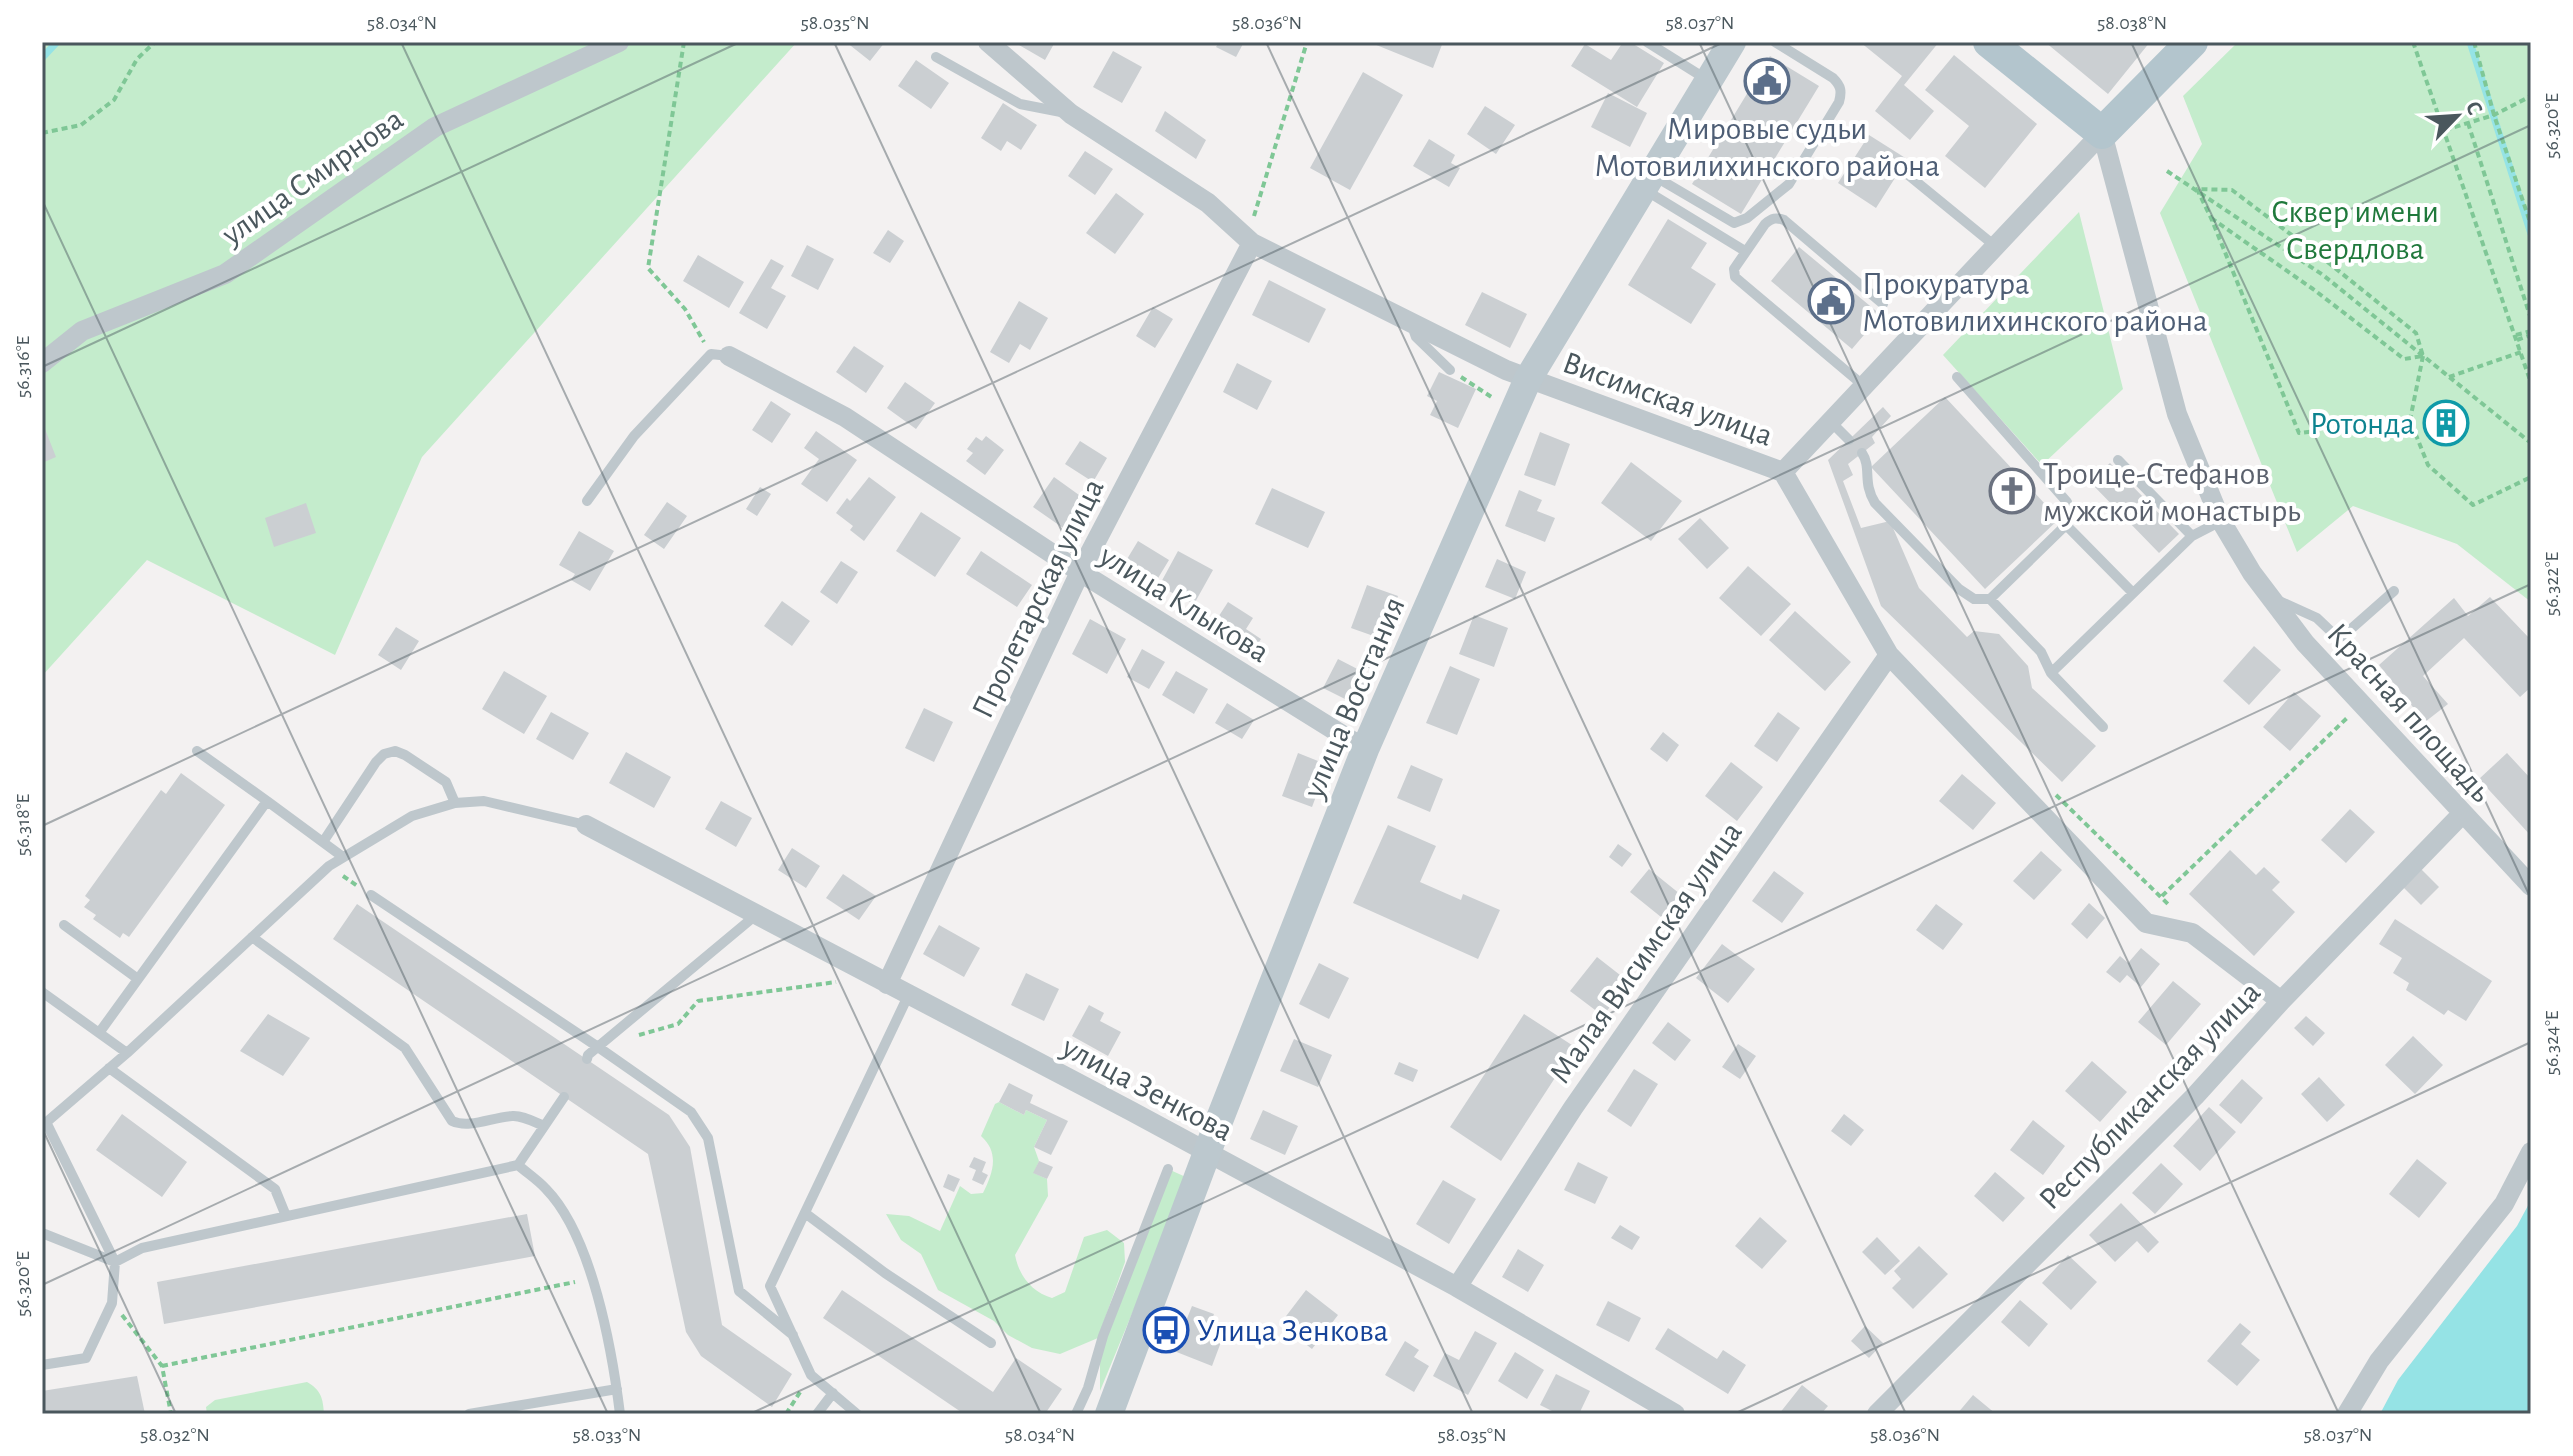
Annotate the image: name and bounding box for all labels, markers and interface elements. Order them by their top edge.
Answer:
text: 58.034°N [367,13,437,33]
text: 58.035°N [800,13,870,33]
text: 58.036°N [1232,13,1302,33]
text: 58.037°N [1665,13,1735,33]
text: 58.038°N [2097,13,2167,33]
public building icon: Мировые судьи Мотовилихинского района [1743,57,1791,105]
north arrow [2417,76,2497,156]
text: 56.320°E [2542,93,2562,159]
text: С [2462,98,2487,118]
street label: улица Смирнова [215,103,409,252]
place label: Мировые судьи Мотовилихинского района [1594,113,1940,182]
park label: Сквер имени Свердлова [2271,196,2439,265]
place label: Прокуратура Мотовилихинского района [1862,268,2208,337]
public building icon: Прокуратура Мотовилихинского района [1807,277,1855,325]
text: 56.316°E [13,335,33,398]
street label: Висимская улица [1558,346,1777,452]
building icon: Ротонда [2422,399,2470,447]
place label: Ротонда [2310,408,2415,440]
place label: Троице-Стефанов мужской монастырь [2043,458,2301,527]
church icon: Троице-Стефанов мужской монастырь [1988,467,2036,515]
street label: Пролетарская улица [966,474,1110,723]
street label: улица Клыкова [1093,539,1275,669]
text: 56.322°E [2542,552,2562,616]
street label: улица Восстания [1297,592,1411,803]
street label: Красная площадь [2321,617,2498,808]
text: 56.318°E [13,793,33,856]
street label: Малая Висимская улица [1544,816,1748,1089]
street label: Республиканская улица [2033,976,2266,1216]
text: 56.324°E [2542,1010,2562,1075]
street label: улица Зенкова [1056,1030,1238,1147]
text: 56.320°E [13,1251,33,1317]
bus stop icon: Улица Зенкова [1142,1306,1190,1354]
place label: Улица Зенкова [1197,1315,1388,1347]
text: 58.032°N [140,1425,210,1445]
text: 58.033°N [573,1425,641,1445]
text: 58.034°N [1005,1425,1075,1445]
text: 58.035°N [1437,1425,1507,1445]
text: 58.036°N [1870,1425,1940,1445]
text: 58.037°N [2303,1425,2373,1445]

